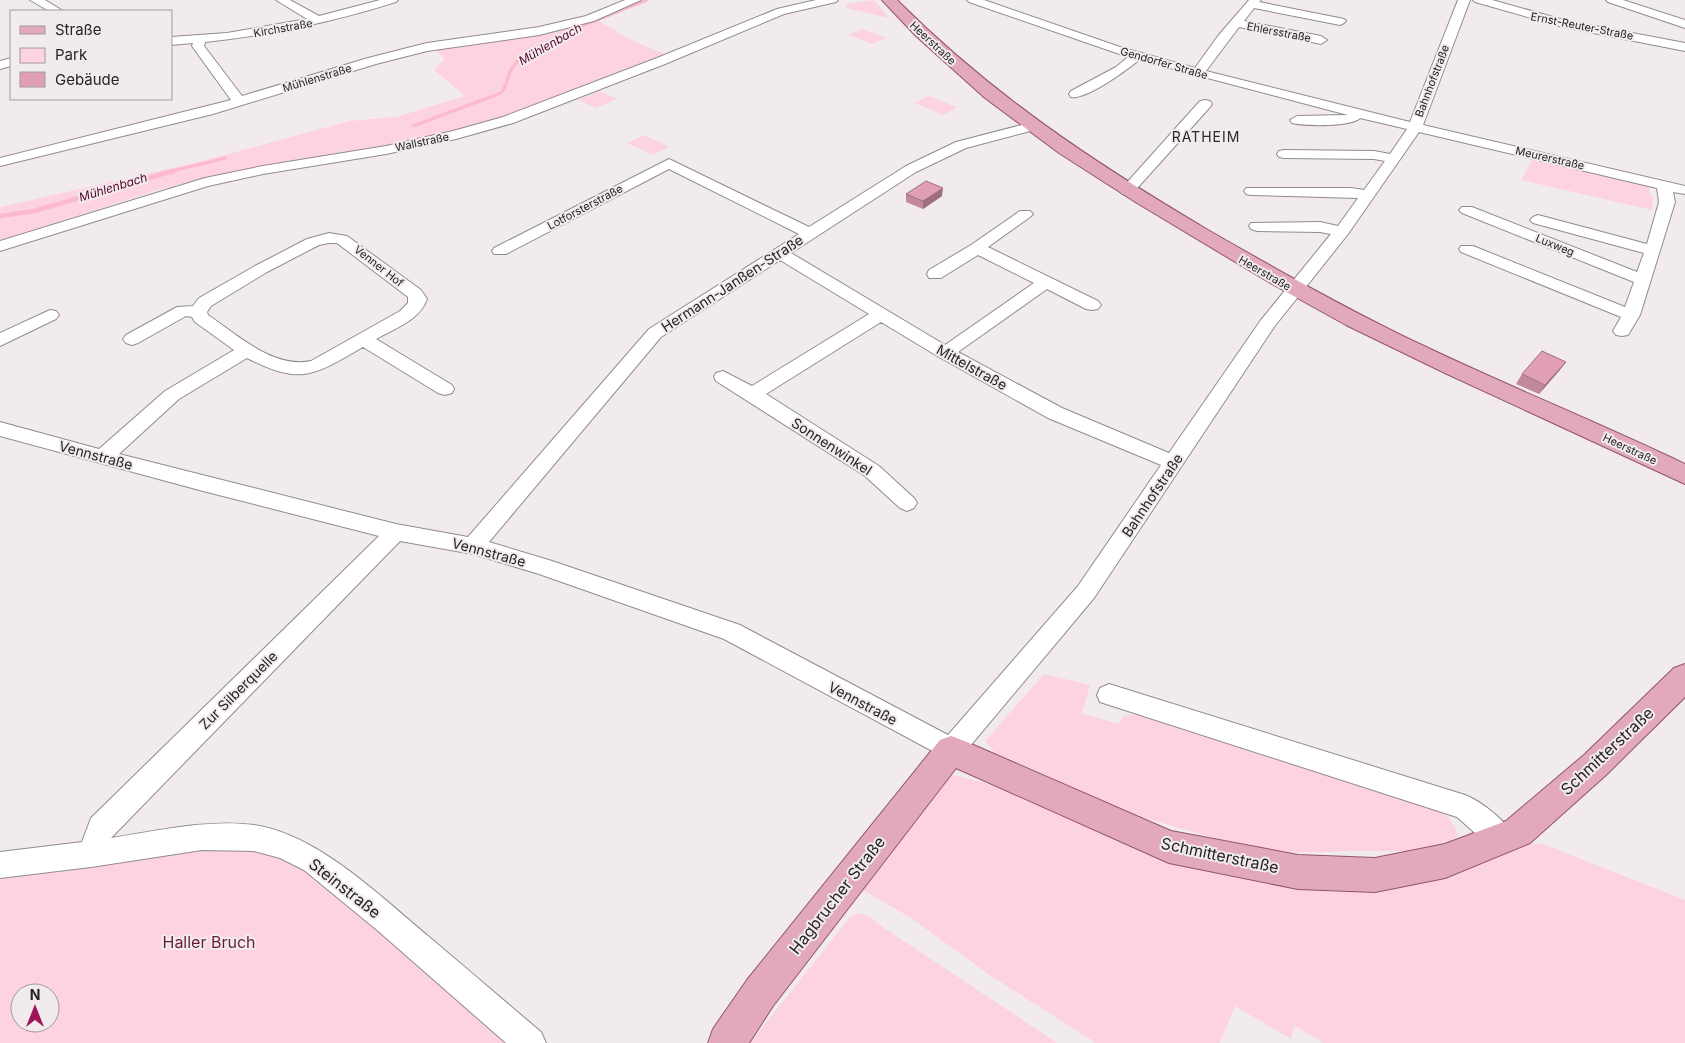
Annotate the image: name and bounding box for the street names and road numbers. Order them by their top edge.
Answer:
street label: Ernst-Reuter-Straße [1529,9,1635,43]
street label: Kirchstraße [252,16,314,40]
street label: Heerstraße [907,18,959,68]
street label: Ehlersstraße [1246,19,1312,45]
street label: Bahnhofstraße [1412,43,1452,119]
street label: Gendorfer Straße [1119,44,1209,82]
street label: Mühlenstraße [281,61,353,95]
street label: Wallstraße [394,129,450,155]
street label: Meurerstraße [1514,143,1586,173]
street label: Lotforsterstraße [545,181,625,233]
street label: Hermann-Janßen-Straße [658,231,806,335]
street label: Luxweg [1534,231,1576,259]
street label: Venner Hof [351,242,407,290]
street label: Heerstraße [1236,252,1294,294]
street label: Mittelstraße [934,341,1010,393]
street label: Sonnenwinkel [789,414,875,478]
street label: Heerstraße [1601,430,1659,468]
street label: Vennstraße [57,437,135,473]
street label: Bahnhofstraße [1118,450,1186,540]
street label: Vennstraße [450,534,528,570]
street label: Zur Silberquelle [195,647,281,733]
street label: Vennstraße [826,678,900,728]
street label: Schmitterstraße [1556,703,1658,799]
street label: Hagbrucher Straße [785,832,889,958]
street label: Schmitterstraße [1159,833,1281,877]
street label: Steinstraße [305,854,385,922]

